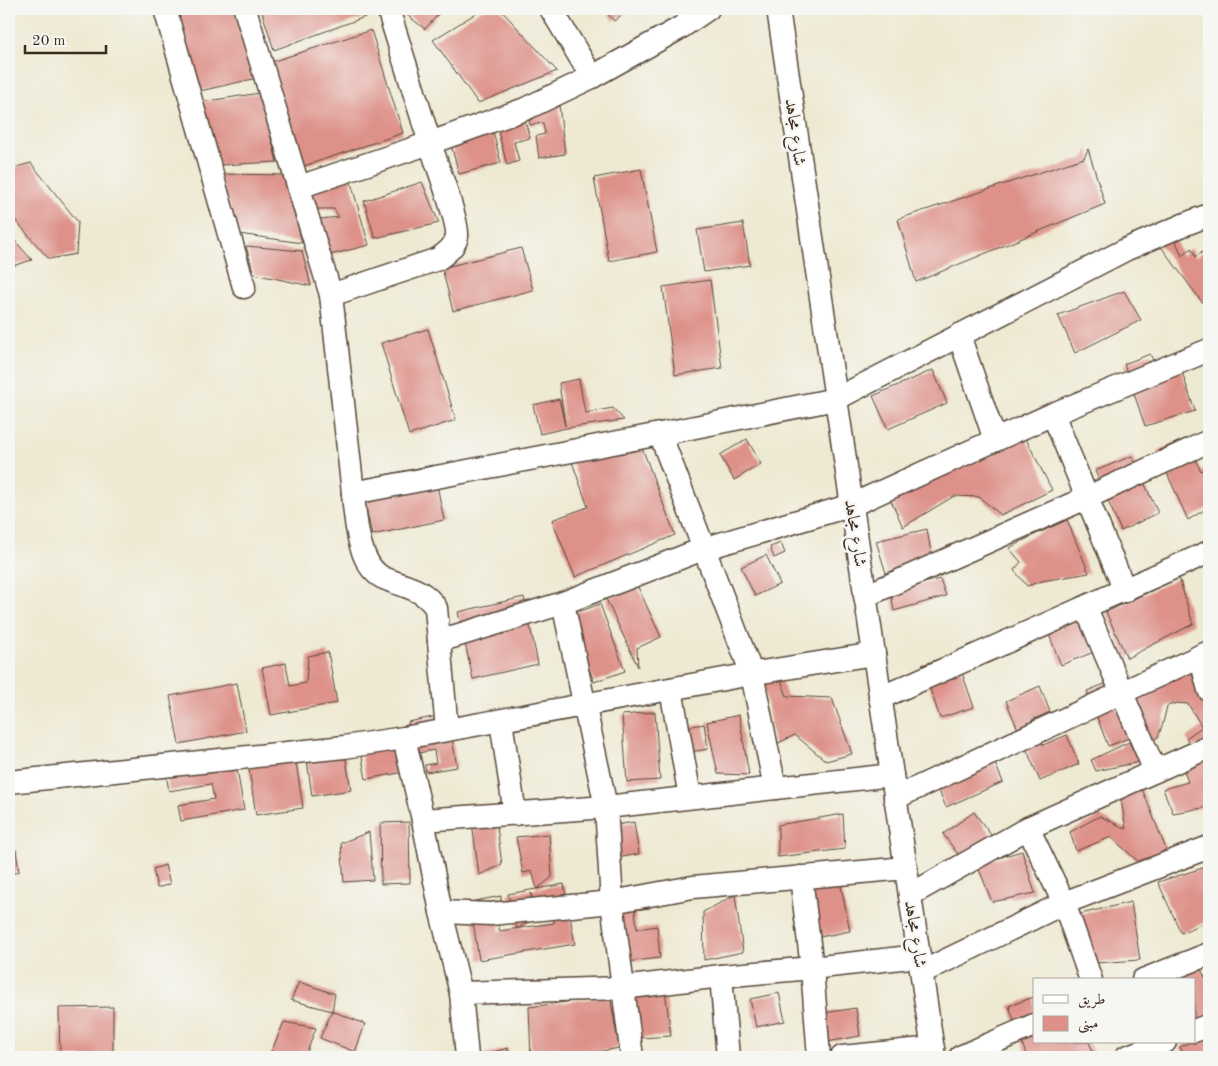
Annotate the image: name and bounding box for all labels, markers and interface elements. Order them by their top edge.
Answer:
scale bar [25,22,106,54]
text: 20 m [32,34,66,49]
street label: شارع مجاهد [776,97,809,168]
street label: شارع مجاهد [836,498,869,569]
street label: شارع مجاهد [896,899,929,970]
legend [1033,978,1196,1044]
text: طريق [1078,993,1105,1009]
text: مبنى [1078,1017,1098,1034]

